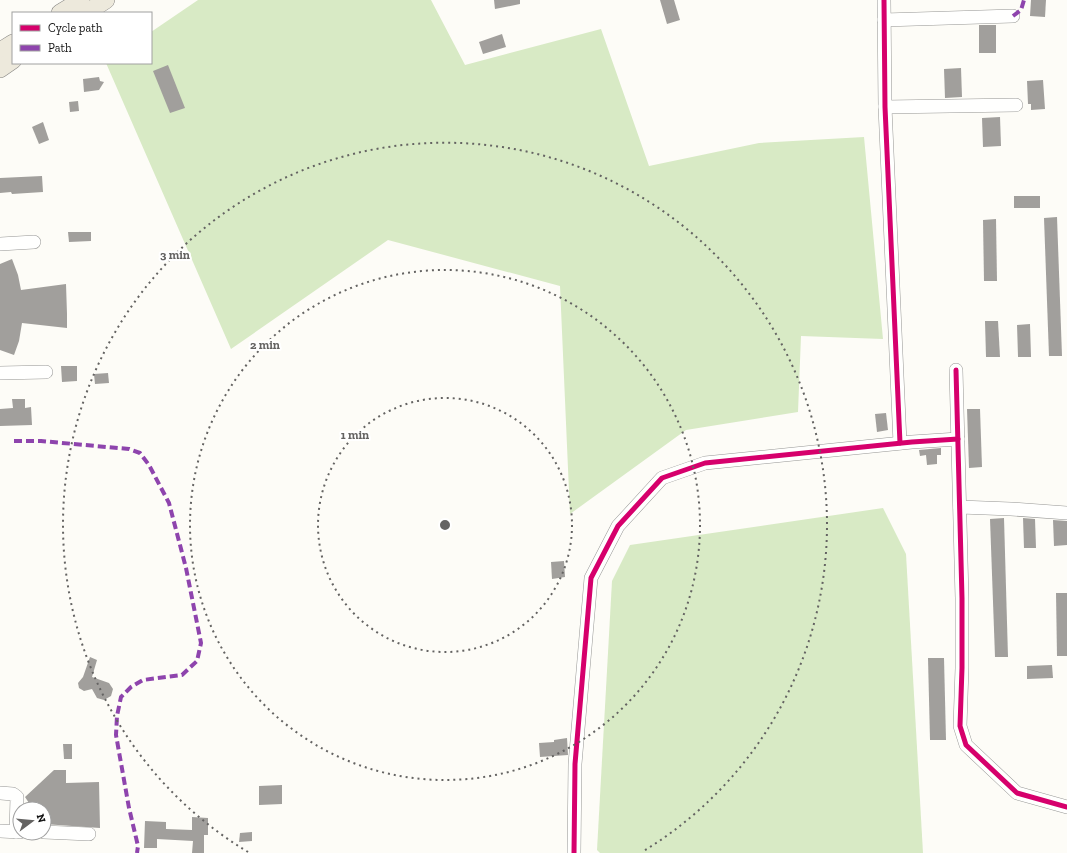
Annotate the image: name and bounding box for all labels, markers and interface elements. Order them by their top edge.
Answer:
legend [12,12,152,64]
text: Cycle path [48,21,103,35]
text: Path [48,41,72,55]
text: 3 min [160,248,190,262]
text: 2 min [250,338,280,352]
text: 1 min [341,428,369,442]
centre of rings [438,518,452,532]
north arrow [12,801,52,841]
text: N [34,813,49,825]

